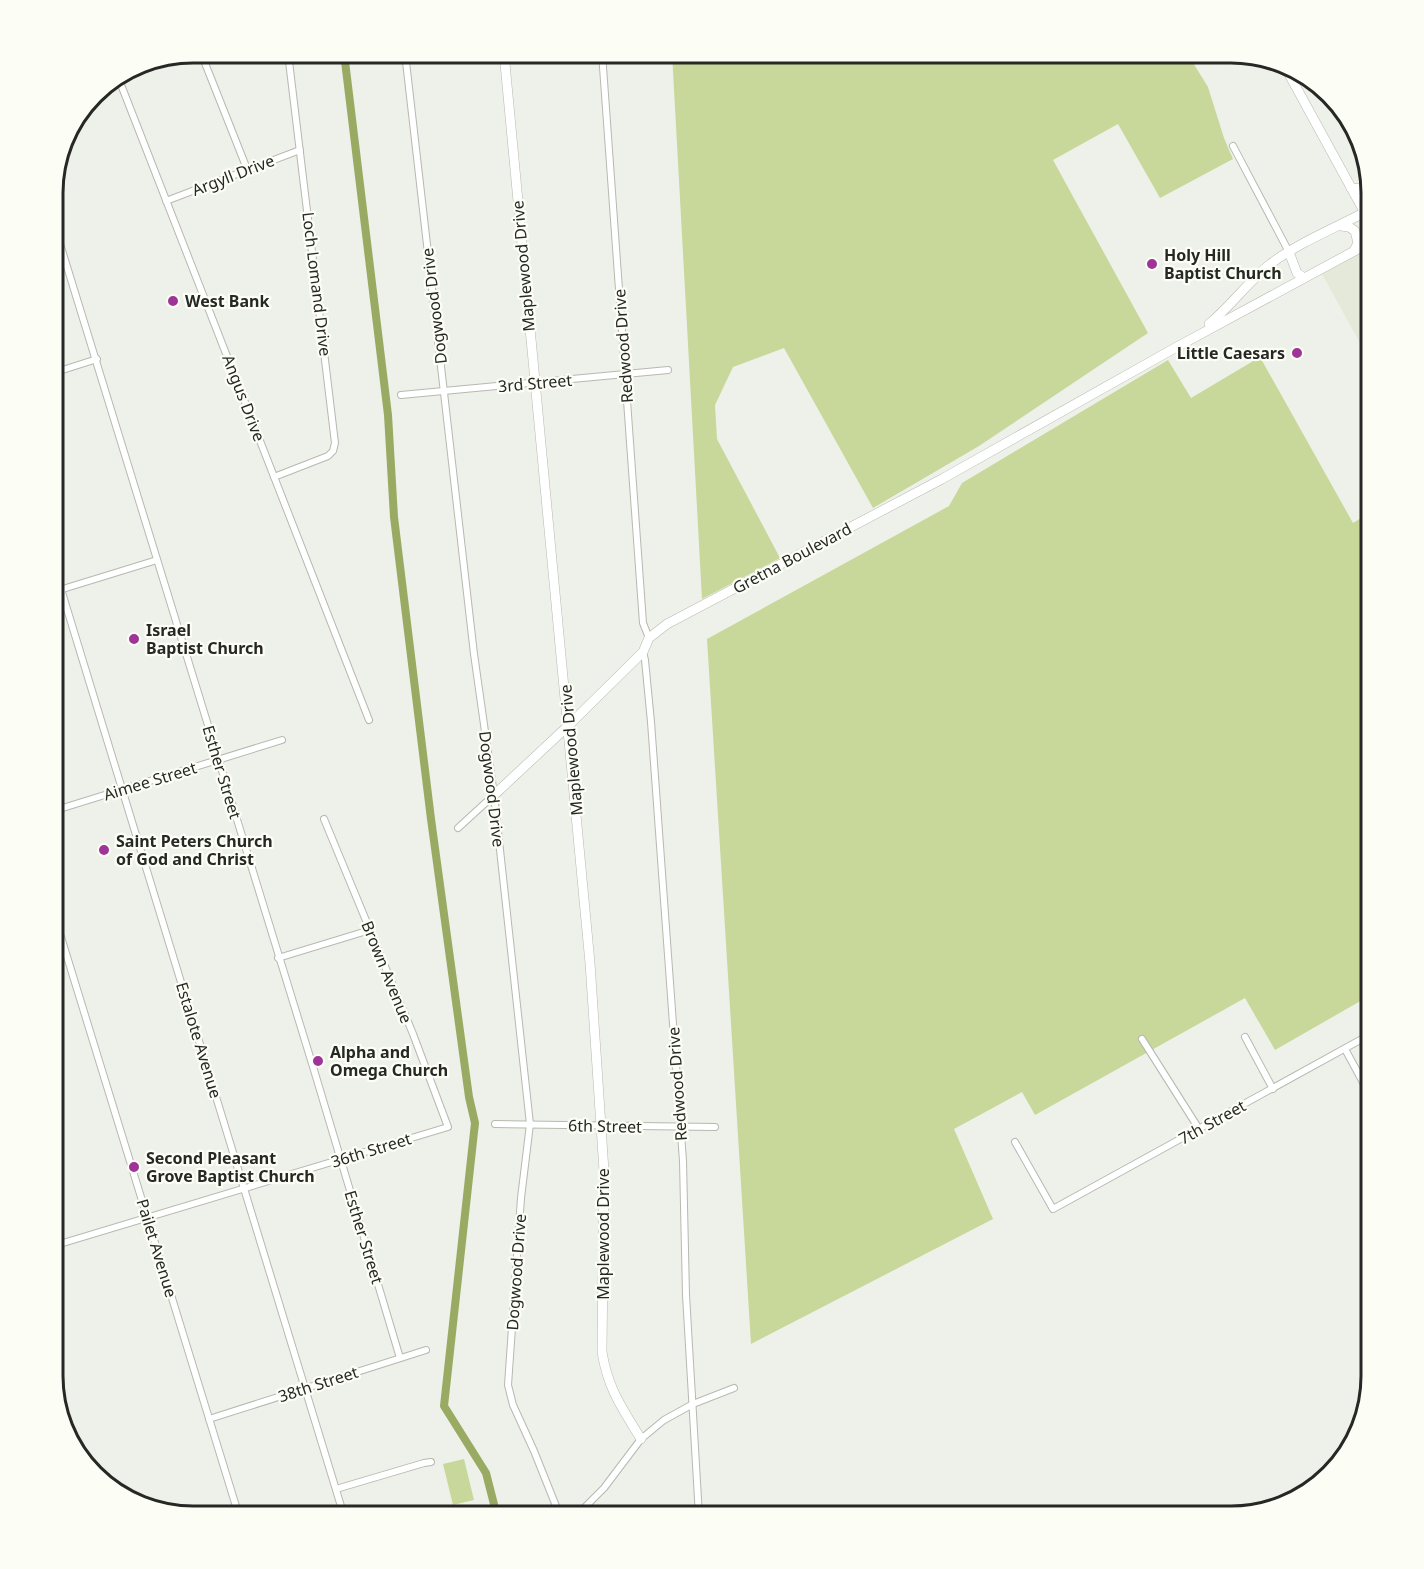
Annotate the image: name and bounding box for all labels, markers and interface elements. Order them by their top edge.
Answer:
street label: Argyll Drive [189,149,277,201]
street label: Maplewood Drive [506,199,540,333]
street label: Loch Lomand Drive [297,211,337,357]
place label: Holy Hill Baptist Church [1164,244,1282,284]
street label: Dogwood Drive [416,247,452,365]
marker: Holy Hill Baptist Church [1145,257,1159,271]
street label: Redwood Drive [608,288,638,404]
place label: West Bank [185,290,269,312]
marker: West Bank [166,294,180,308]
place label: Little Caesars [1177,342,1285,364]
marker: Little Caesars [1290,346,1304,360]
street label: Angus Drive [217,351,271,445]
street label: 3rd Street [497,369,573,397]
street label: Gretna Boulevard [729,517,855,599]
place label: Israel Baptist Church [146,619,264,659]
marker: Israel Baptist Church [127,632,141,646]
street label: Maplewood Drive [554,683,588,817]
street label: Esther Street [197,723,247,822]
street label: Dogwood Drive [474,730,510,848]
street label: Aimee Street [101,756,199,806]
place label: Saint Peters Church of God and Christ [116,830,273,870]
marker: Saint Peters Church of God and Christ [97,843,111,857]
street label: Brown Avenue [356,917,418,1027]
street label: Estalote Avenue [171,979,227,1101]
street label: Redwood Drive [662,1026,692,1142]
place label: Alpha and Omega Church [330,1041,448,1081]
marker: Alpha and Omega Church [311,1054,325,1068]
street label: 7th Street [1174,1094,1250,1149]
street label: 6th Street [568,1114,642,1138]
street label: 36th Street [328,1127,414,1173]
place label: Second Pleasant Grove Baptist Church [146,1147,315,1187]
marker: Second Pleasant Grove Baptist Church [127,1160,141,1174]
street label: Maplewood Drive [592,1168,614,1300]
street label: Esther Street [339,1188,389,1287]
street label: Pailet Avenue [132,1196,182,1300]
street label: Dogwood Drive [501,1213,531,1331]
street label: 38th Street [275,1361,361,1407]

